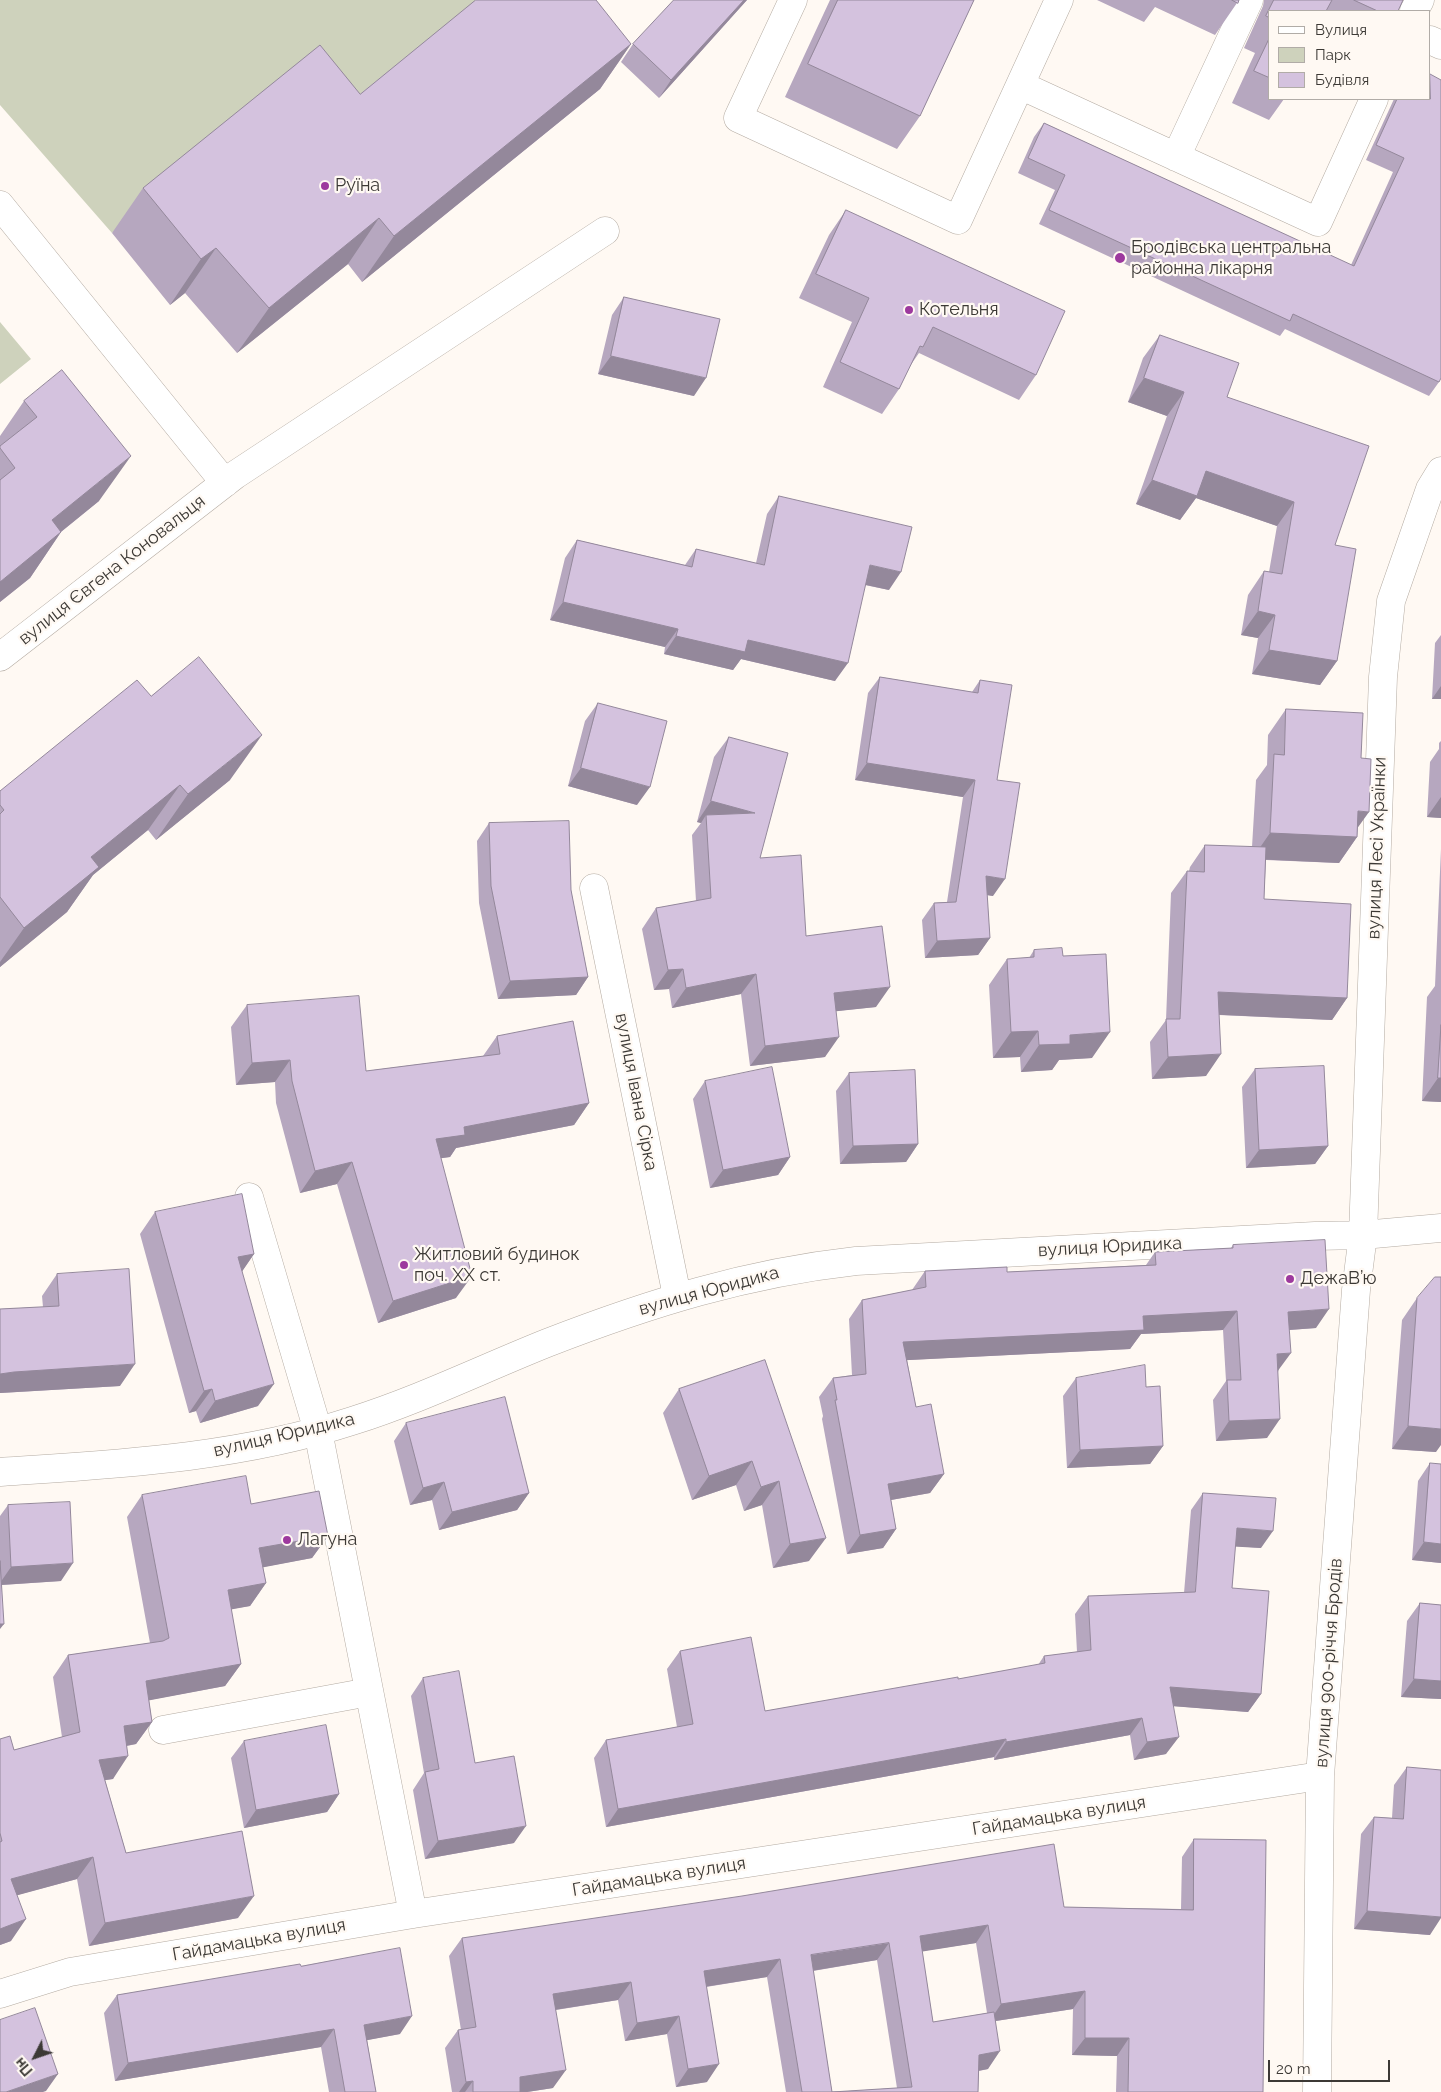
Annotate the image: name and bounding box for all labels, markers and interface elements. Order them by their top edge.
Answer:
legend [1268,10,1431,100]
text: Вулиця [1315,21,1367,39]
text: Парк [1315,46,1351,64]
text: Будівля [1315,71,1369,89]
place label: Руїна [335,175,380,197]
marker: Руїна [319,180,331,192]
place label: Бродівська центральна районна лікарня [1131,237,1331,280]
marker: Бродівська центральна районна лікарня [1113,251,1127,265]
place label: Котельня [919,299,999,321]
marker: Котельня [903,304,915,316]
street label: вулиця Євгена Коновальця [14,490,210,650]
street label: вулиця Лесі Українки [1363,756,1391,940]
street label: вулиця Івана Сірка [610,1011,662,1173]
street label: вулиця Юридика [1037,1232,1183,1262]
place label: Житловий будинок поч. XX ст. [414,1244,580,1286]
marker: Житловий будинок поч. XX ст. [398,1259,410,1271]
street label: вулиця Юридика [637,1262,781,1320]
place label: ДежаВ’ю [1300,1268,1377,1290]
marker: ДежаВ’ю [1284,1273,1296,1285]
street label: вулиця Юридика [211,1408,357,1462]
place label: Лагуна [297,1529,357,1551]
marker: Лагуна [281,1534,293,1546]
street label: вулиця 900-річчя Бродів [1311,1558,1347,1768]
street label: Гайдамацька вулиця [971,1792,1147,1840]
street label: Гайдамацька вулиця [571,1853,747,1901]
street label: Гайдамацька вулиця [171,1914,347,1966]
north arrow [10,2032,60,2082]
scale bar [1271,2050,1394,2082]
text: Пн [12,2055,36,2079]
text: 20 m [1276,2060,1311,2078]

